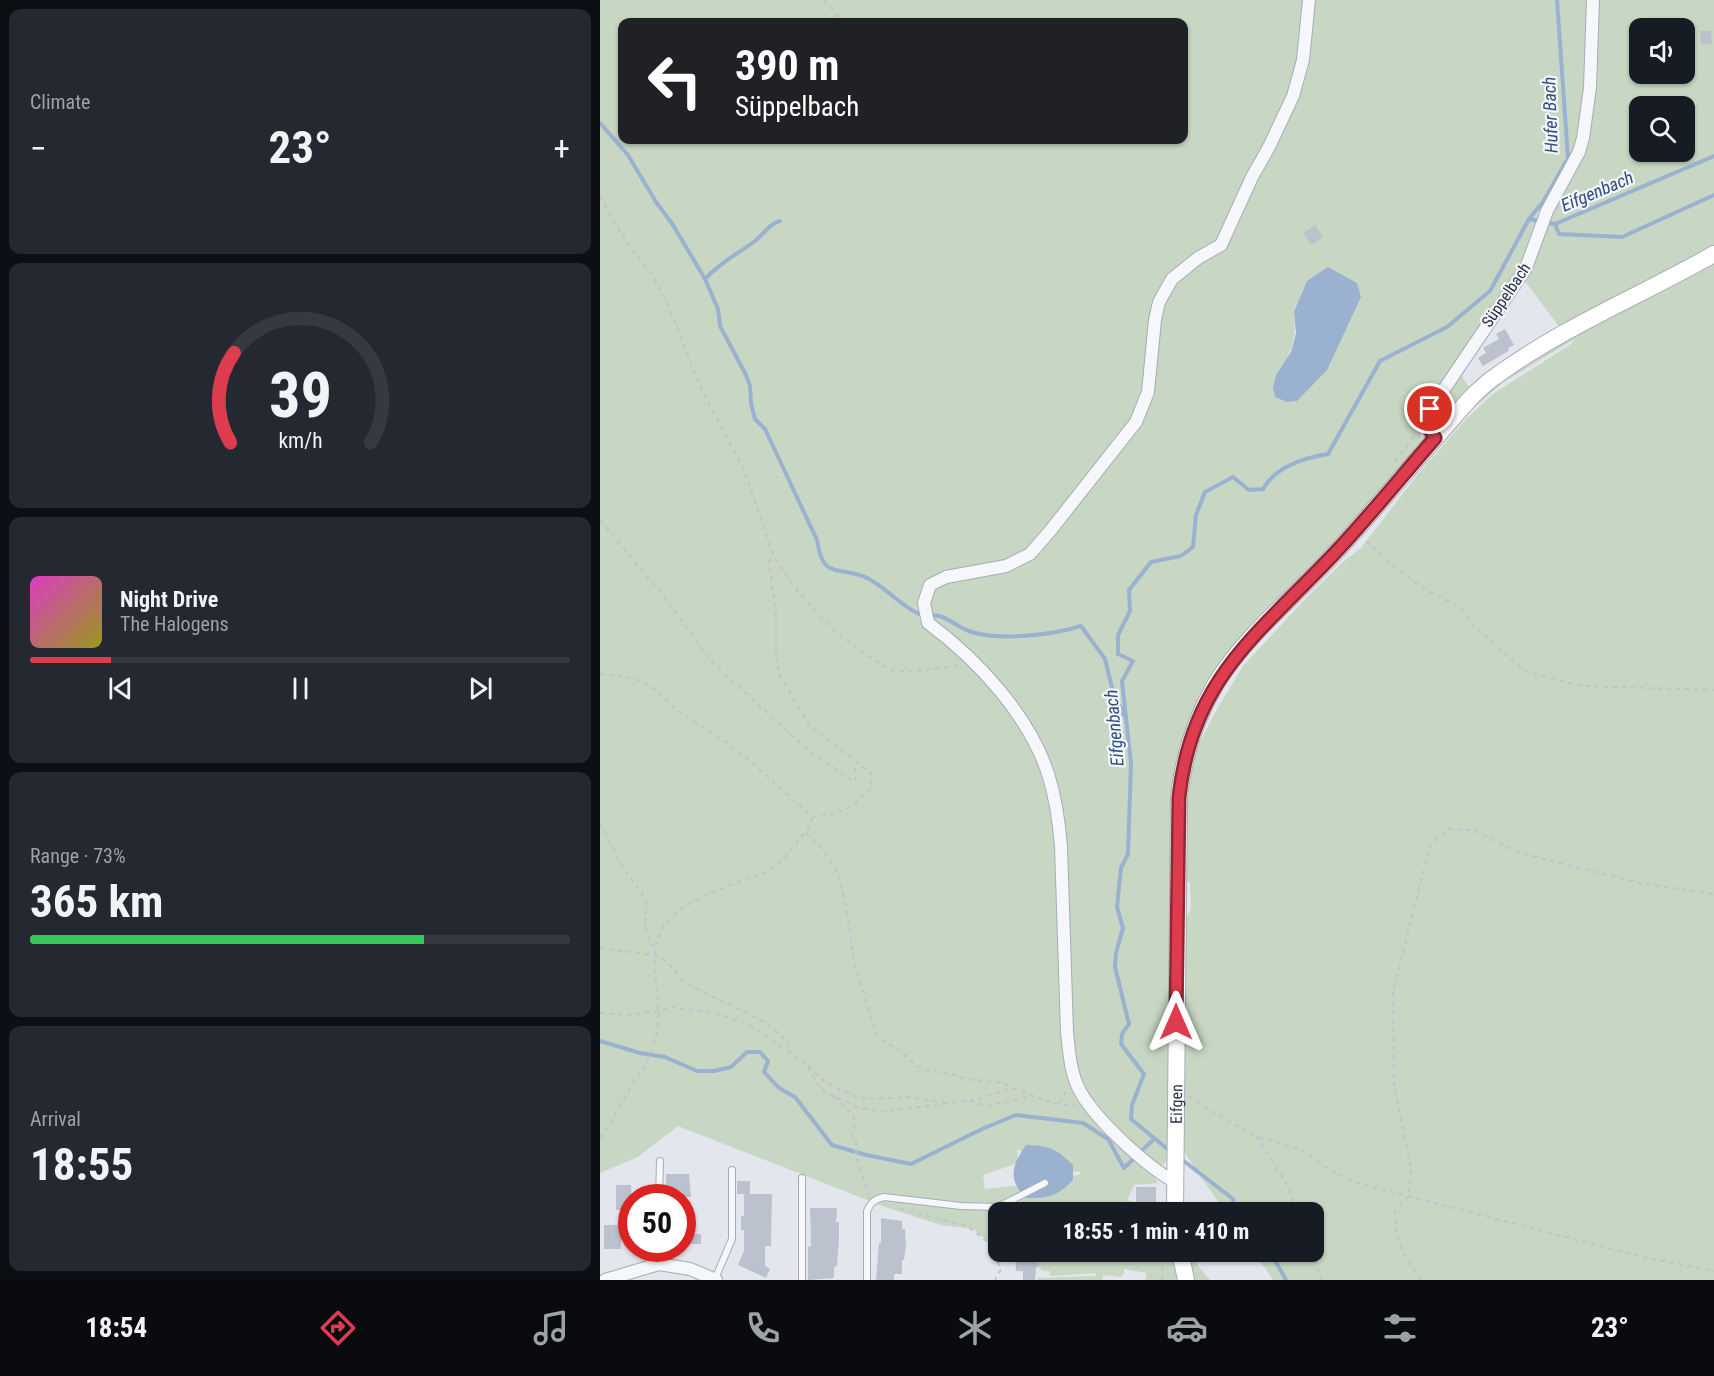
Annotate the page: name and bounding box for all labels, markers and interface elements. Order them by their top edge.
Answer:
map controls [1629,18,1695,162]
button: sound [1629,18,1695,84]
text: 390 m [735,41,840,90]
icon: left [636,42,714,120]
water label: Hufer Bach [1538,76,1562,154]
text: Climate [30,90,90,114]
text: Süppelbach [735,91,859,123]
button: search [1629,96,1695,162]
text: 23° [269,121,332,174]
text: − [30,129,47,168]
text: + [554,129,570,168]
water label: Eifgenbach [1558,166,1636,216]
street label: Süppelbach [1478,259,1534,331]
text: 39 [268,359,332,432]
pin [1404,383,1455,434]
icon: arrive [1413,392,1446,425]
text: km/h [278,428,322,453]
text: Night Drive [120,587,218,612]
text: The Halogens [120,612,229,636]
icon: previous [104,672,137,705]
icon: pause [284,672,317,705]
icon: next [464,672,497,705]
water label: Eifgenbach [1100,689,1128,767]
text: Range · 73% [30,844,126,868]
text: 365 km [30,875,163,928]
position arrow [1144,990,1208,1054]
street label: Eifgen [1166,1084,1186,1124]
text: Arrival [30,1107,81,1131]
text: 18:55 [30,1138,133,1191]
speed limit sign: 50 [618,1184,696,1262]
text: 18:55 · 1 min · 410 m [1063,1219,1249,1244]
icon: directions [317,1307,359,1349]
icon: music [530,1307,572,1349]
icon: phone [742,1307,784,1349]
icon: climate [954,1307,996,1349]
icon: car [1166,1307,1208,1349]
icon: filters [1379,1307,1421,1349]
text: 18:54 [85,1312,147,1344]
text: 23° [1591,1312,1629,1344]

